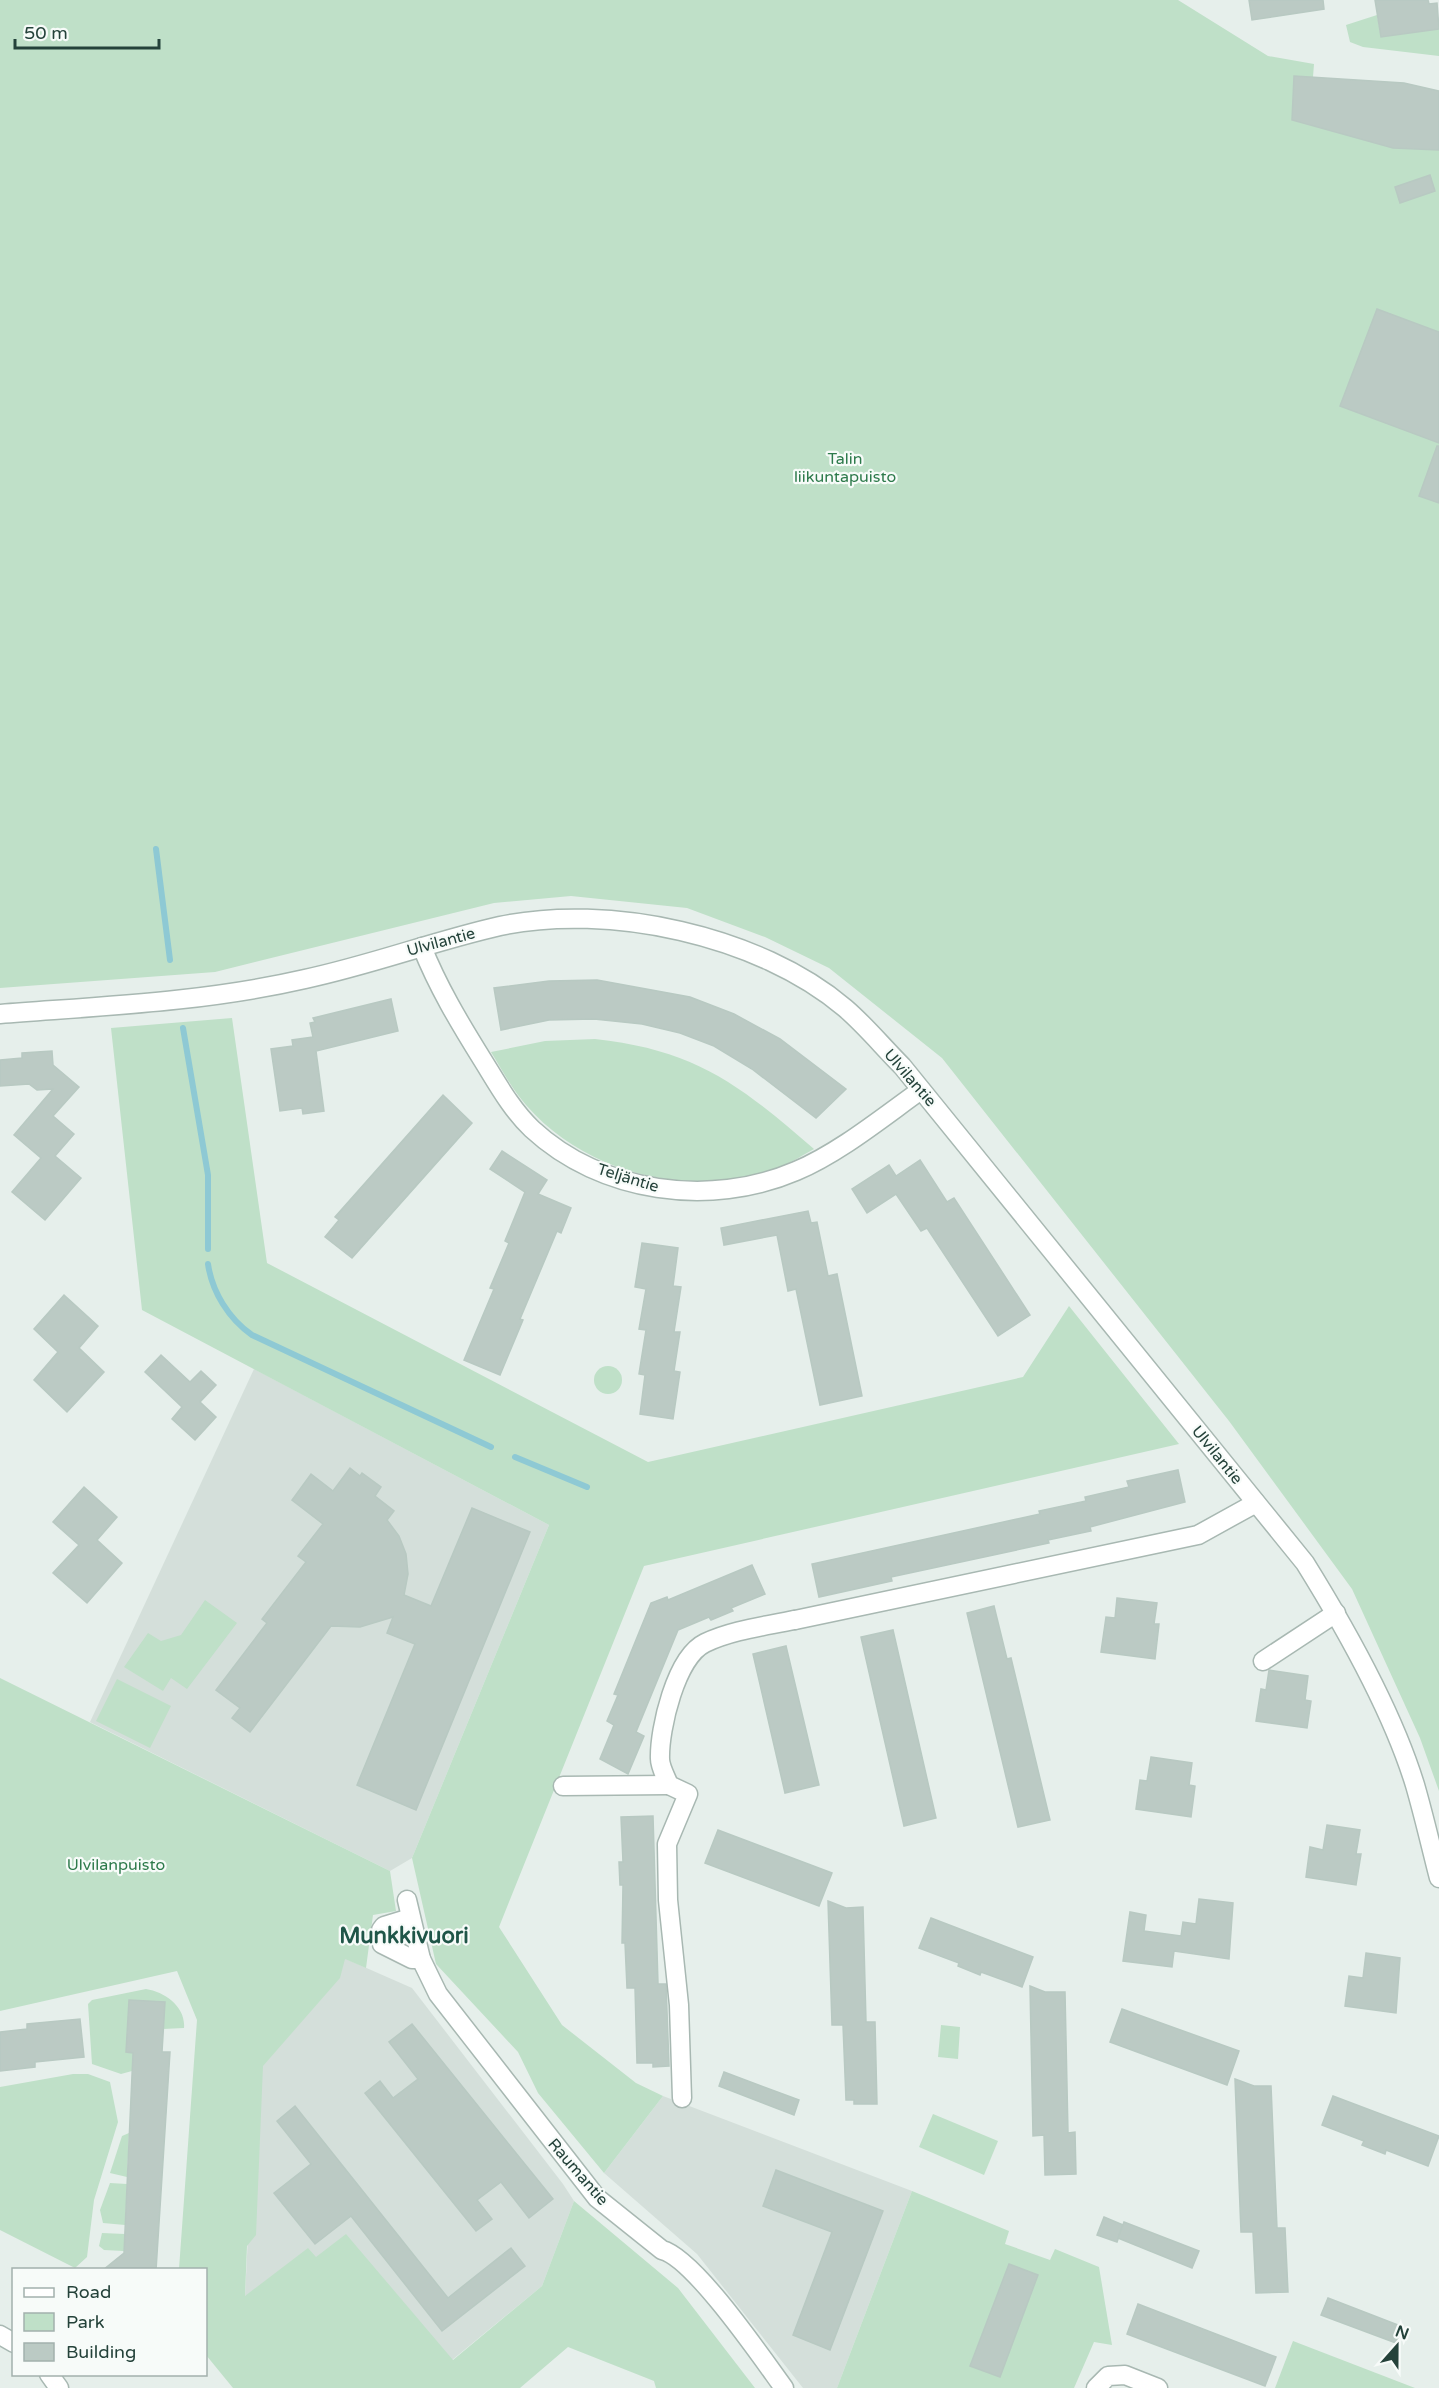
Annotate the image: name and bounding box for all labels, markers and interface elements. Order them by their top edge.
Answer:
scale bar [15,12,159,50]
text: 50 m [24,22,68,44]
park label: Talin liikuntapuisto [794,449,896,487]
street label: Ulvilantie [405,923,477,961]
street label: Ulvilantie [879,1045,941,1111]
street label: Teljäntie [595,1159,661,1197]
street label: Ulvilantie [1187,1421,1247,1489]
park label: Ulvilanpuisto [67,1855,165,1875]
district label: Munkkivuori [339,1923,469,1949]
street label: Raumantie [543,2134,613,2210]
legend [12,2268,207,2376]
text: Road [66,2281,111,2303]
text: Park [66,2311,105,2333]
north arrow [1367,2316,1427,2376]
text: N [1392,2321,1412,2345]
text: Building [66,2341,136,2363]

